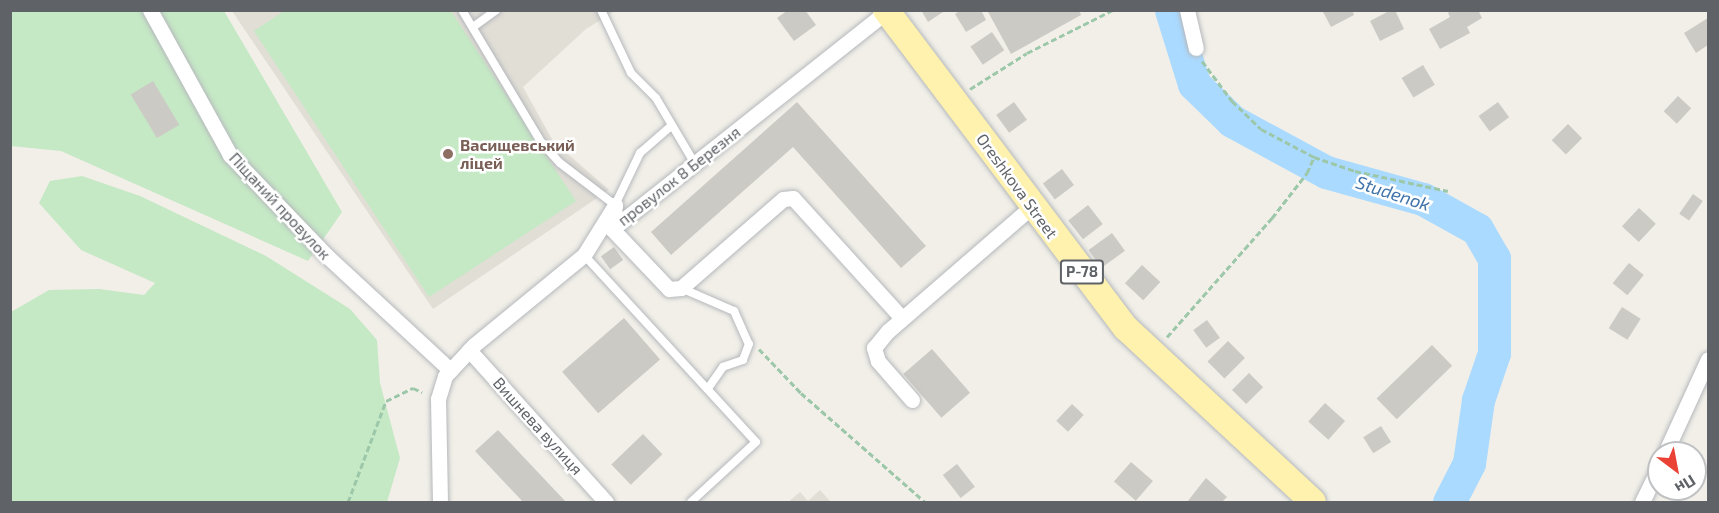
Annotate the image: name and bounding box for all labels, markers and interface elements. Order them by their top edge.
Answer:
street label: провулок 8 Березня [614,122,744,230]
street label: Oreshkova Street [972,130,1062,242]
place label: Васищевський ліцей [460,135,575,173]
marker: Васищевський ліцей [441,147,455,161]
street label: Піщаний провулок [225,148,335,264]
water label: Studenok [1353,171,1433,215]
road number: Р-78 [1060,260,1104,284]
street label: Вишнева вулиця [489,373,587,479]
north arrow [1647,441,1707,501]
text: Пн [1672,471,1700,499]

